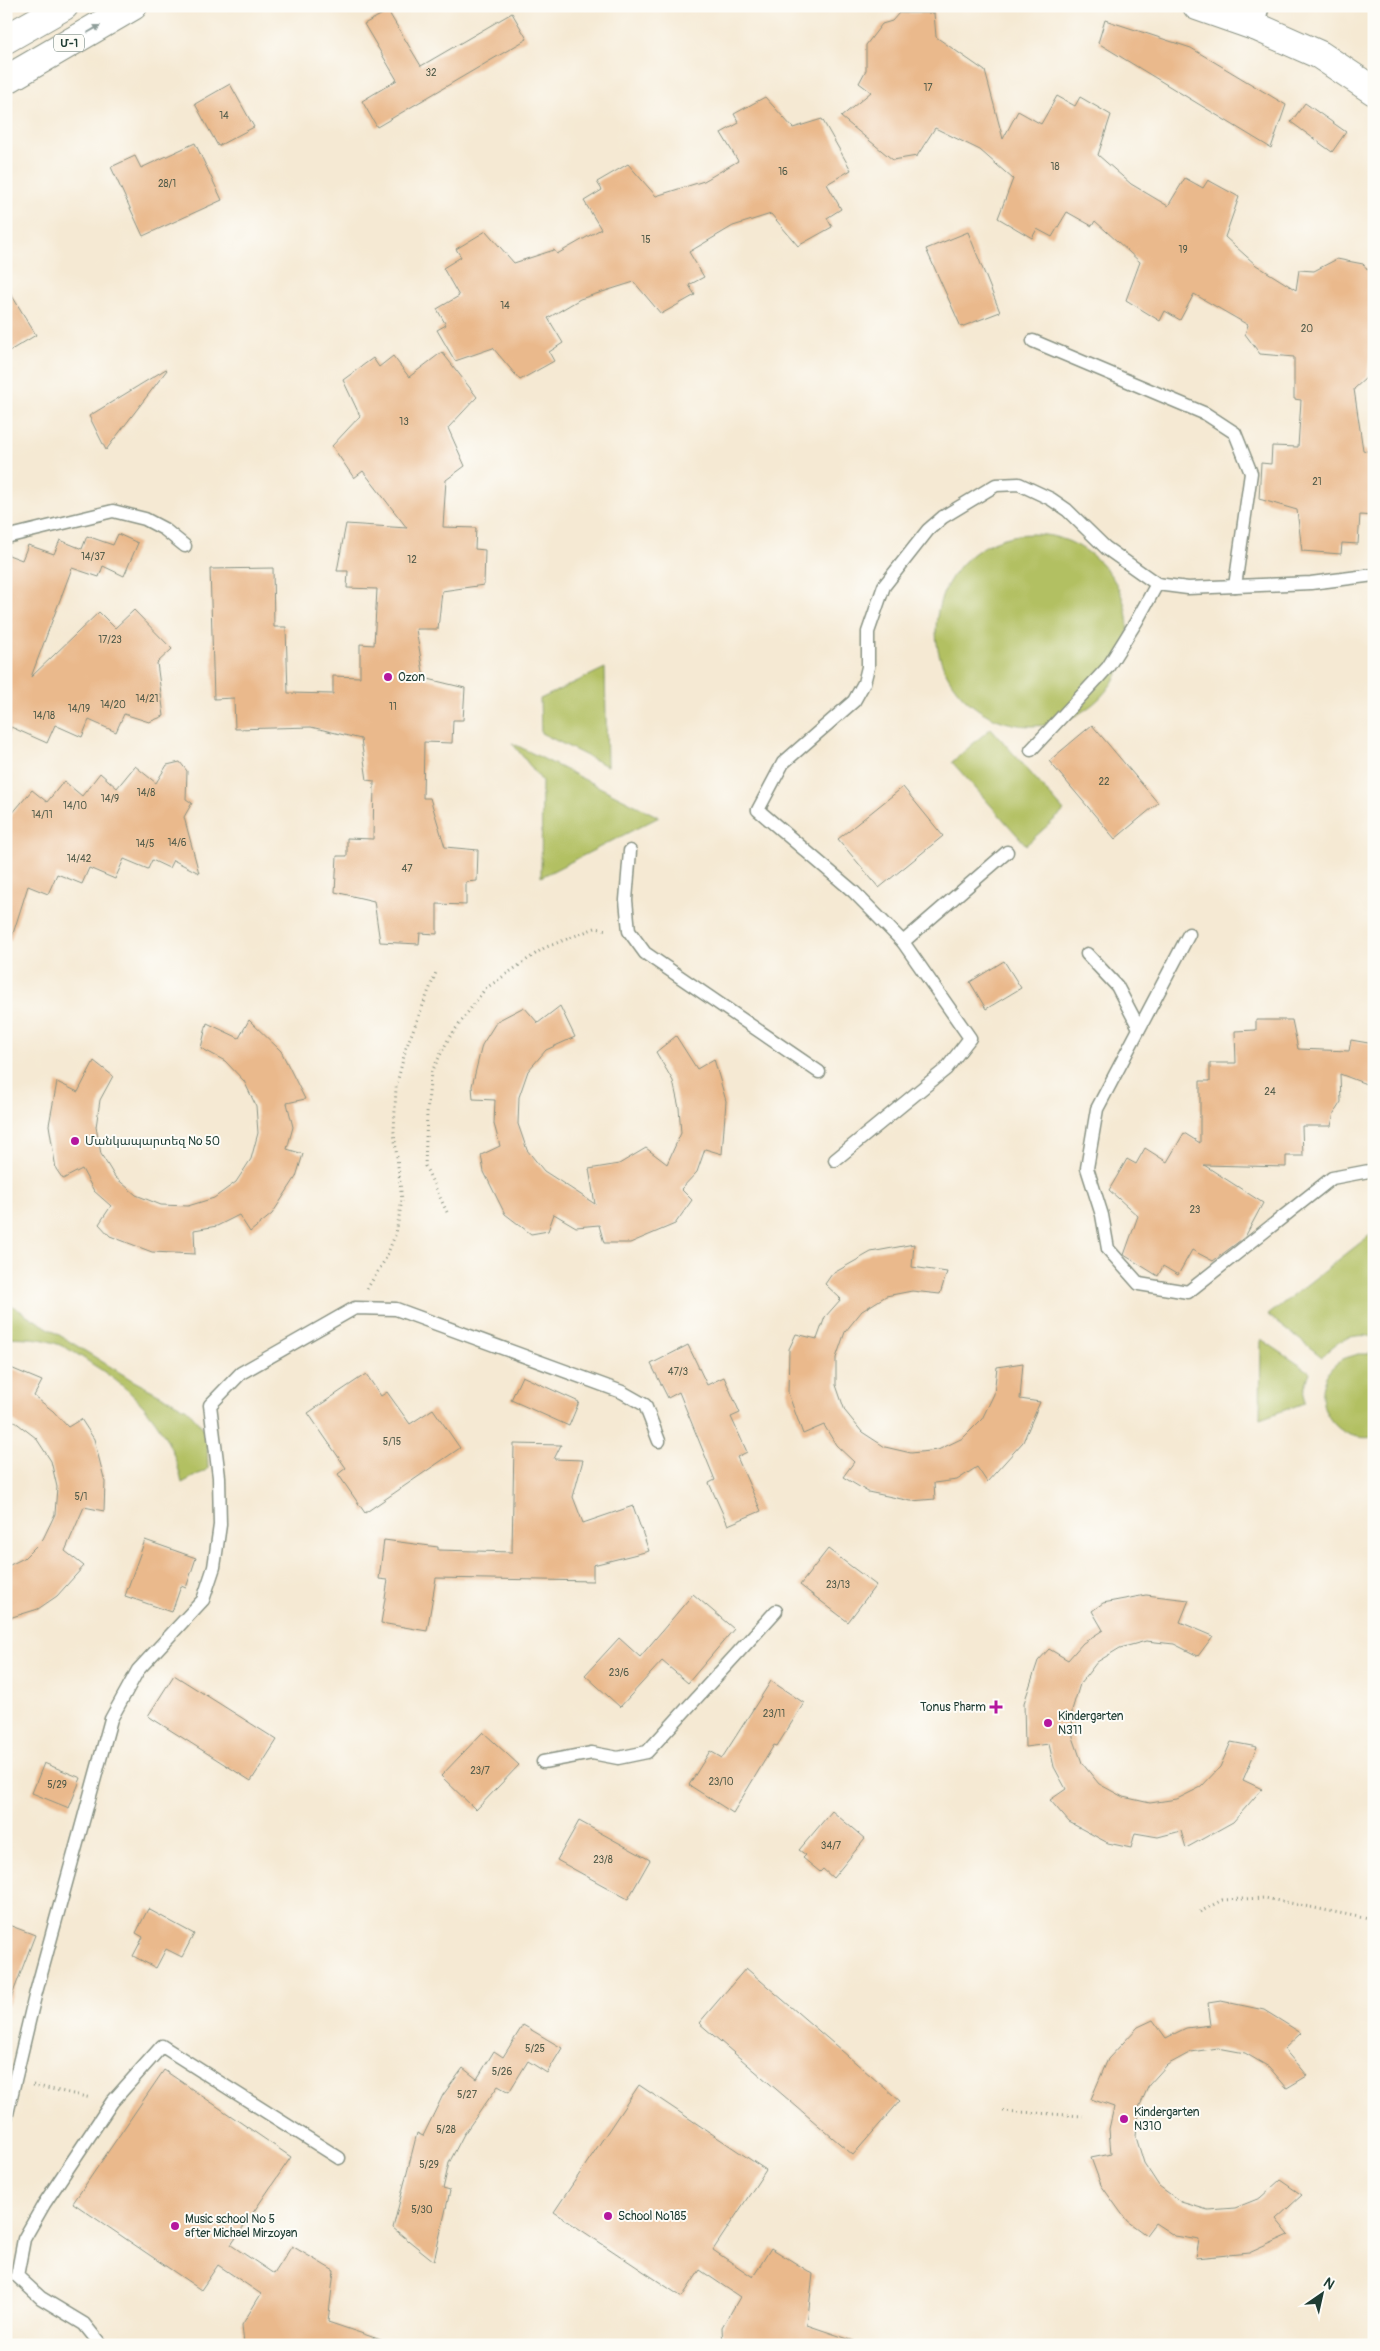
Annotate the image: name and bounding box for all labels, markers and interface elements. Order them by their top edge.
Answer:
one-way arrow [87,24,100,33]
road number: Մ-1 [54,34,84,52]
house number: 32 [425,67,437,79]
house number: 17 [923,82,933,94]
house number: 14 [219,110,229,122]
house number: 18 [1051,161,1059,173]
house number: 16 [778,166,788,178]
house number: 28/1 [158,178,176,190]
house number: 15 [641,234,651,246]
house number: 19 [1178,244,1188,256]
house number: 14 [500,300,510,312]
house number: 20 [1301,323,1313,335]
house number: 13 [399,416,409,428]
house number: 21 [1312,476,1322,488]
house number: 14/37 [81,551,106,563]
house number: 12 [407,554,417,566]
house number: 17/23 [98,634,122,646]
place label: Ozon [398,670,425,685]
marker: Ozon [382,671,394,683]
house number: 14/21 [136,693,158,705]
house number: 14/20 [100,699,126,711]
house number: 11 [389,701,397,713]
house number: 14/19 [68,703,90,715]
house number: 14/18 [33,710,55,722]
house number: 22 [1098,776,1110,788]
house number: 14/8 [137,787,155,799]
house number: 14/9 [101,793,119,805]
house number: 14/10 [63,800,87,812]
house number: 14/11 [31,809,53,821]
house number: 14/6 [167,837,187,849]
house number: 14/5 [136,838,154,850]
house number: 14/42 [67,853,92,865]
house number: 47 [401,863,413,875]
house number: 24 [1264,1086,1276,1098]
place label: Մանկապարտեզ № 50 [85,1134,220,1149]
marker: Մանկապարտեզ № 50 [69,1135,81,1147]
house number: 23 [1190,1204,1201,1216]
house number: 47/3 [668,1366,689,1378]
house number: 5/15 [383,1436,401,1448]
house number: 5/1 [75,1491,88,1503]
house number: 23/13 [826,1579,850,1591]
house number: 23/6 [609,1667,629,1679]
place label: Tonus Pharm [920,1700,986,1715]
marker: Tonus Pharm [990,1701,1002,1713]
house number: 23/11 [763,1708,785,1720]
place label: Kindergarten N311 [1058,1709,1124,1738]
marker: Kindergarten N311 [1042,1717,1054,1729]
house number: 23/7 [470,1765,491,1777]
house number: 23/10 [708,1776,734,1788]
house number: 5/29 [47,1779,67,1791]
house number: 34/7 [821,1840,842,1852]
house number: 23/8 [593,1854,613,1866]
house number: 5/25 [525,2043,545,2055]
house number: 5/26 [492,2066,512,2078]
house number: 5/27 [457,2089,478,2101]
place label: Kindergarten N310 [1134,2105,1200,2134]
marker: Kindergarten N310 [1118,2113,1130,2125]
house number: 5/28 [436,2124,456,2136]
house number: 5/29 [419,2159,439,2171]
house number: 5/30 [411,2204,433,2216]
place label: School No185 [618,2209,687,2224]
marker: School No185 [602,2210,614,2222]
place label: Music school No 5 after Michael Mirzoyan [185,2212,298,2241]
marker: Music school No 5 after Michael Mirzoyan [169,2220,181,2232]
north arrow [1298,2268,1348,2318]
text: N [1320,2274,1338,2293]

